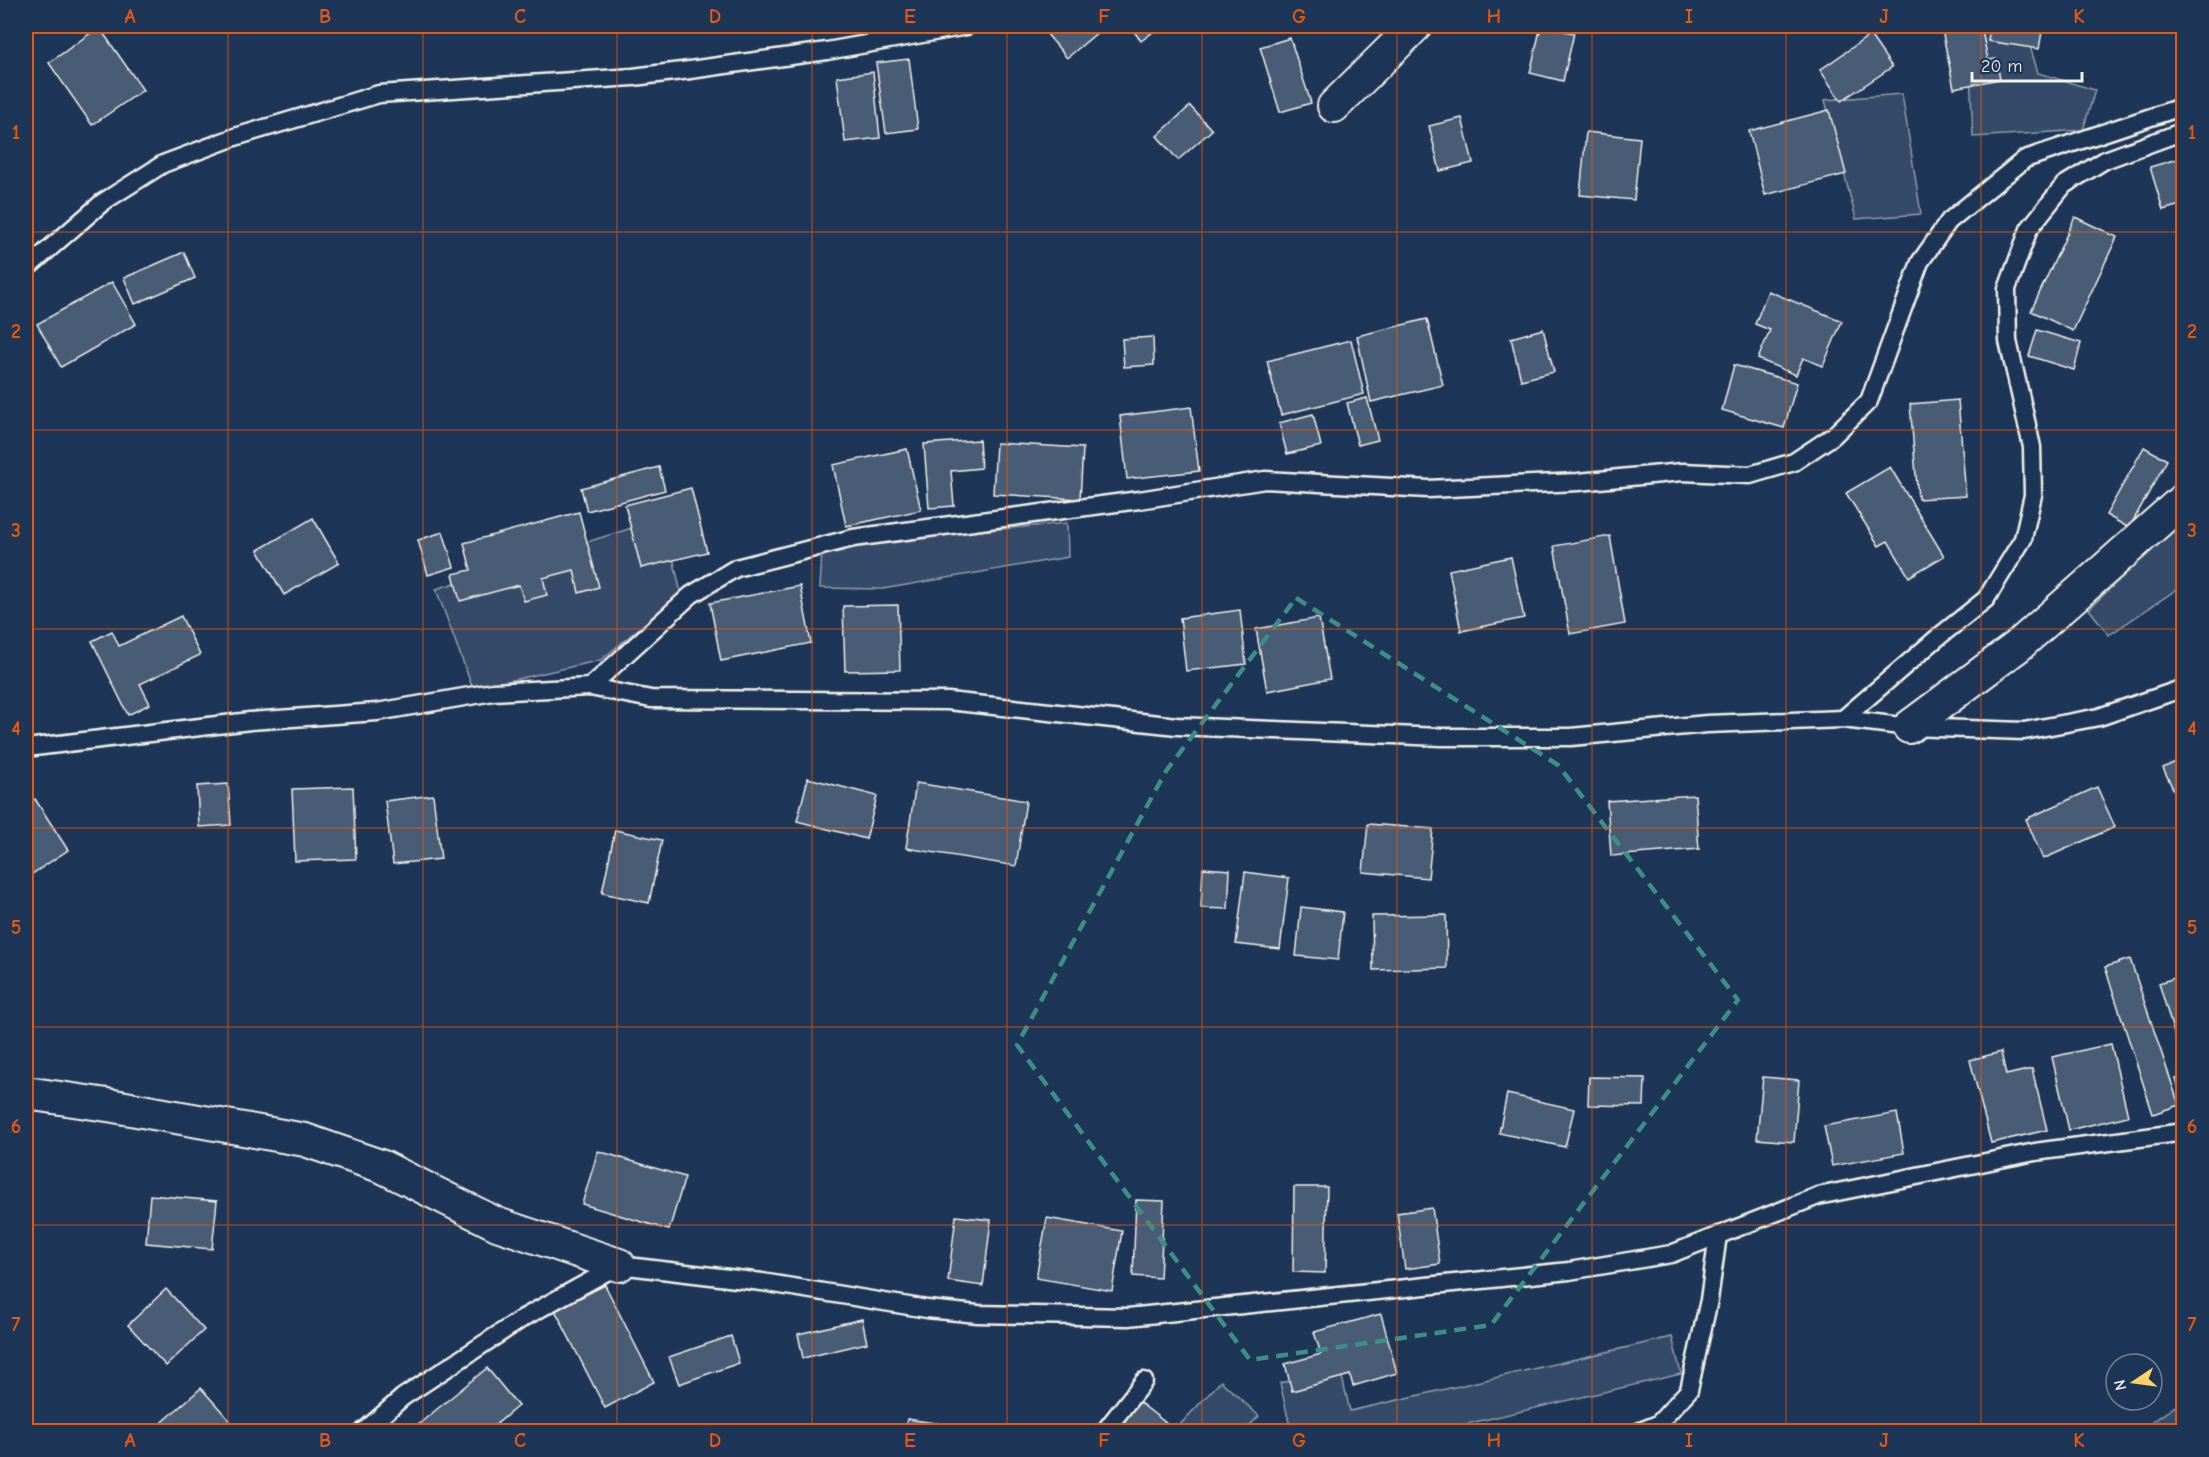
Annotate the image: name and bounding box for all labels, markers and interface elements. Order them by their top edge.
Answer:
text: A [124,5,136,28]
text: B [319,5,331,28]
text: C [514,5,526,28]
text: D [709,5,721,28]
text: E [904,5,916,28]
text: F [1098,5,1110,28]
text: G [1292,5,1306,28]
text: H [1487,5,1501,28]
text: I [1685,5,1693,28]
text: J [1879,5,1889,28]
text: K [2073,5,2085,28]
scale bar [1972,45,2082,83]
text: 20 m [1981,56,2022,77]
text: 1 [12,121,20,144]
text: 1 [2188,121,2196,144]
text: 2 [11,320,21,343]
text: 2 [2187,320,2197,343]
text: 3 [11,519,21,542]
text: 3 [2187,519,2197,542]
text: 4 [11,717,21,740]
text: 4 [2187,717,2197,740]
text: 5 [11,916,21,939]
text: 5 [2187,916,2197,939]
text: 6 [11,1115,21,1138]
text: 6 [2187,1115,2197,1138]
text: 7 [12,1313,21,1336]
text: 7 [2188,1313,2197,1336]
north arrow [2104,1352,2164,1412]
text: N [2110,1378,2130,1392]
text: A [124,1429,136,1452]
text: B [319,1429,331,1452]
text: C [514,1429,526,1452]
text: D [709,1429,721,1452]
text: E [904,1429,916,1452]
text: F [1098,1429,1110,1452]
text: G [1292,1429,1306,1452]
text: H [1487,1429,1501,1452]
text: I [1685,1429,1693,1452]
text: J [1879,1429,1889,1452]
text: K [2073,1429,2085,1452]

